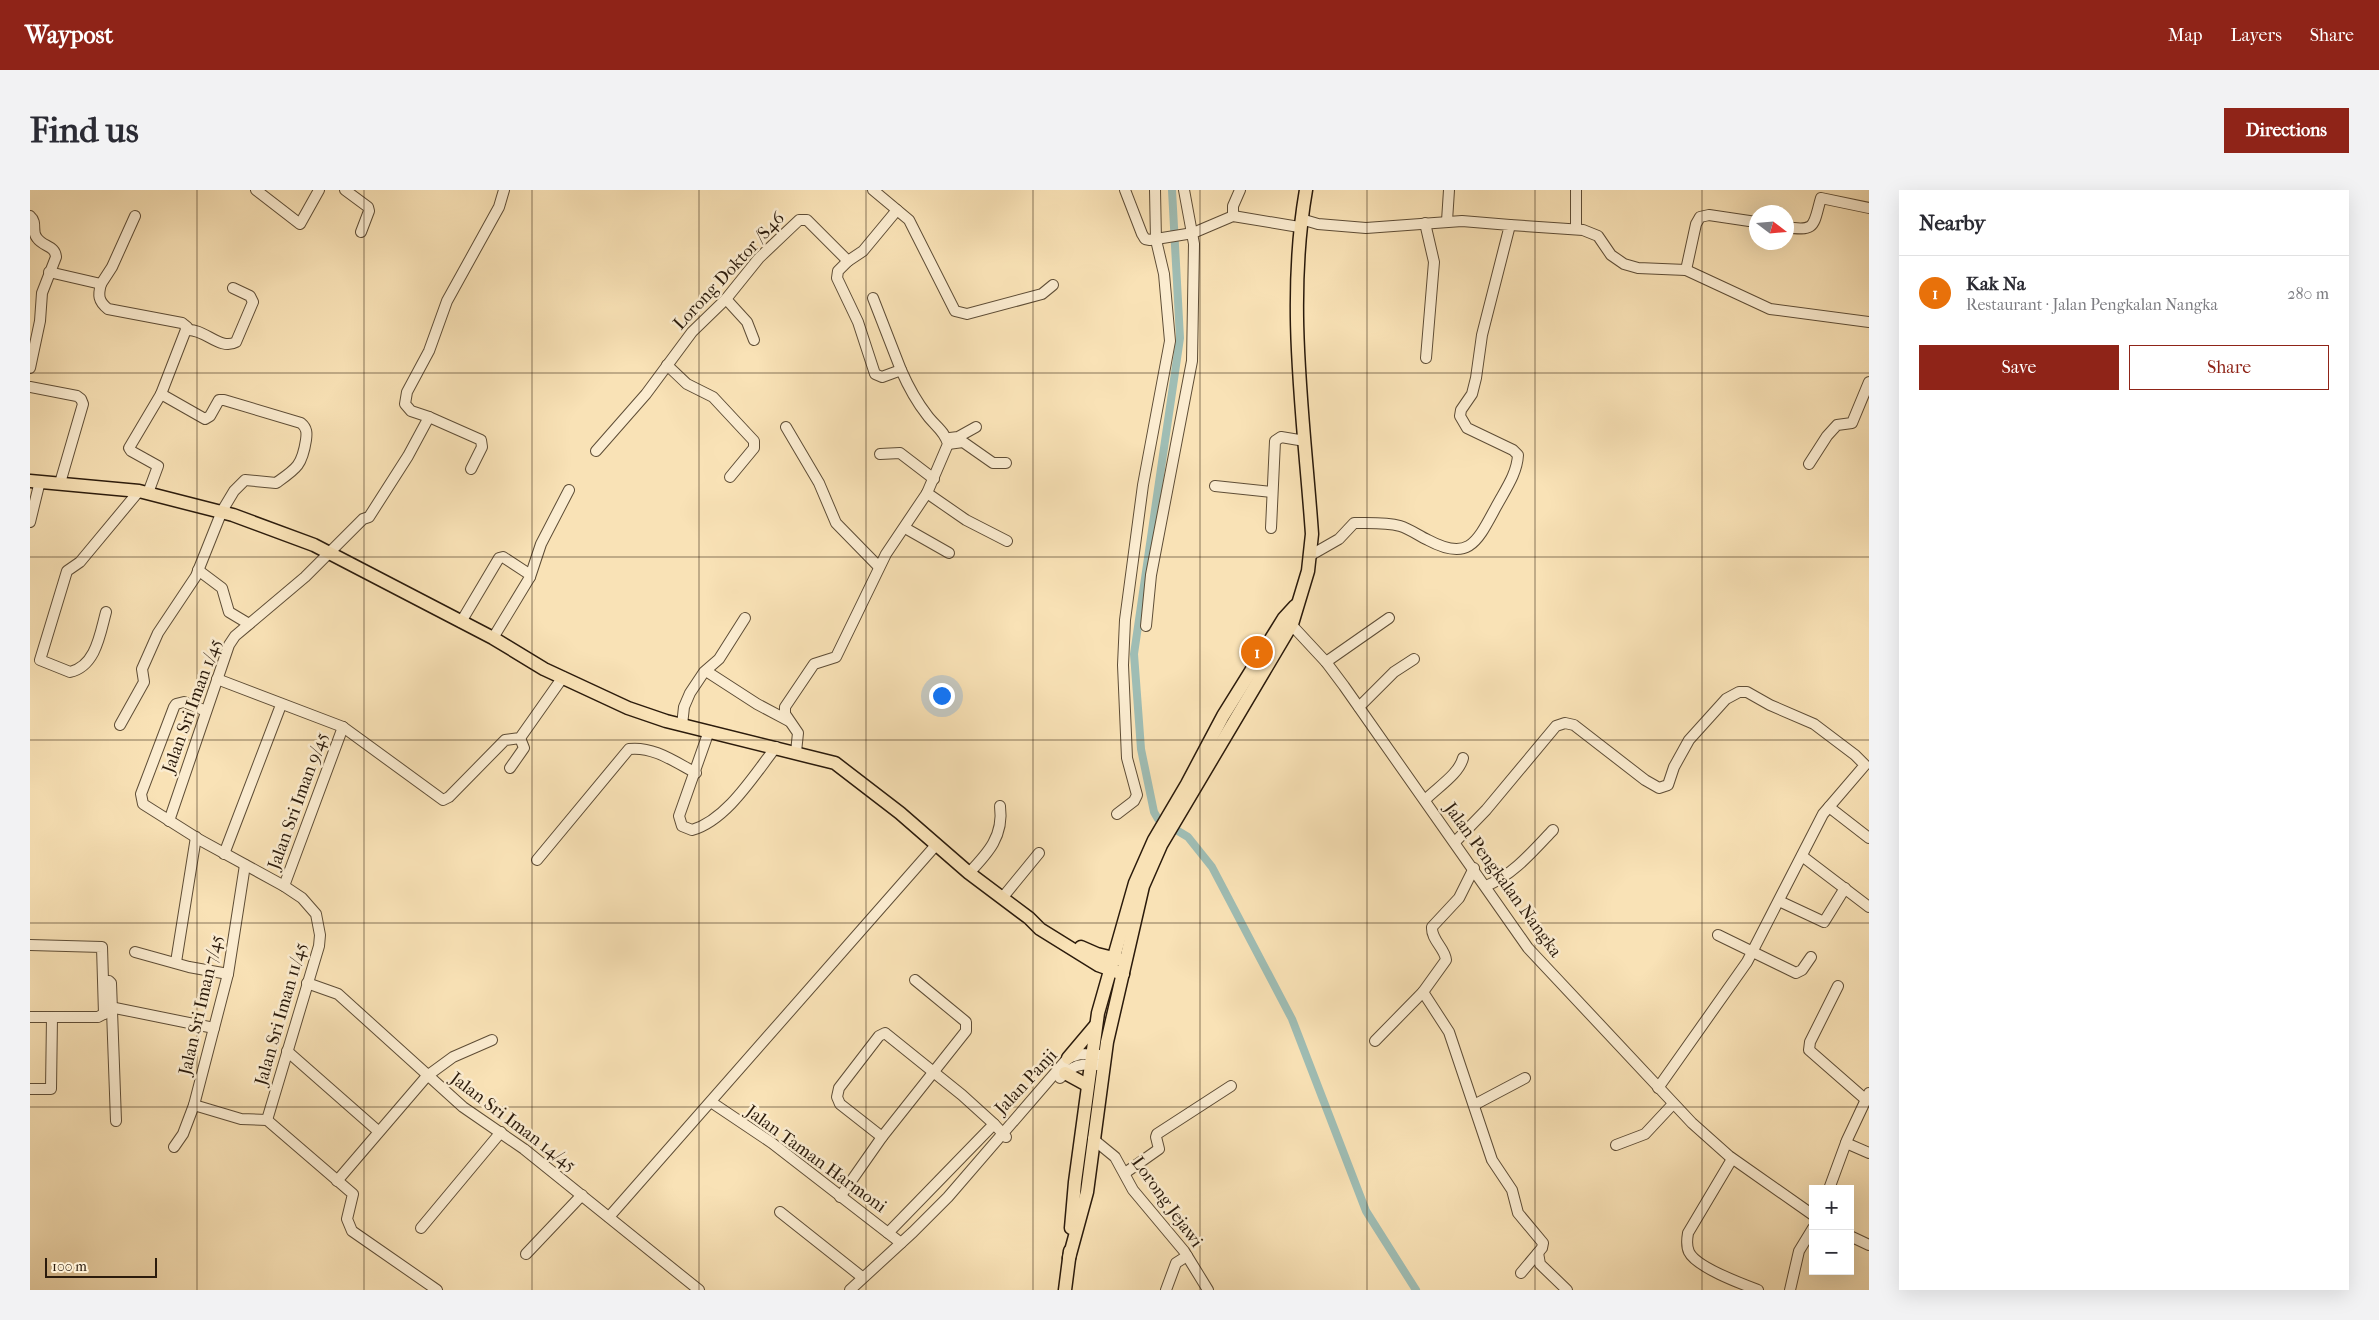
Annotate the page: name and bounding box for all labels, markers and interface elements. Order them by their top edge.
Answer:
text: Waypost [25,21,113,49]
text: Map [2168,25,2202,46]
text: Layers [2230,25,2282,46]
text: Share [2310,25,2354,46]
button: Directions [2224,108,2349,153]
text: Find us [30,110,139,151]
north arrow [1749,205,1794,250]
street label: Lorong Doktor /S46 [669,208,789,334]
text: Nearby [1919,211,1985,235]
text: Kak Na [1966,273,2025,295]
text: 1 [1932,284,1938,303]
text: 280 m [2287,284,2329,303]
text: Restaurant · Jalan Pengkalan Nangka [1966,295,2218,314]
button: Save [1919,345,2119,390]
button: Share [2129,345,2329,390]
pin: 1 [1241,633,1273,671]
street label: Jalan Sri Iman 1/45 [157,636,226,778]
your location [929,683,955,709]
street label: Jalan Sri Iman 9/45 [263,729,333,874]
street label: Jalan Pengkalan Nangka [1439,797,1567,962]
street label: Jalan Sri Iman 7/45 [174,933,227,1079]
street label: Jalan Sri Iman 11/45 [250,940,312,1090]
street label: Jalan Panji [989,1044,1062,1120]
street label: Jalan Sri Iman 14/45 [444,1067,580,1176]
street label: Jalan Taman Harmoni [740,1100,891,1217]
street label: Lorong Jejawi [1127,1153,1207,1252]
map controls [1809,1185,1854,1275]
button: + [1809,1185,1854,1230]
button: − [1809,1230,1854,1275]
scale bar [45,1255,158,1278]
text: 100 m [52,1258,87,1275]

